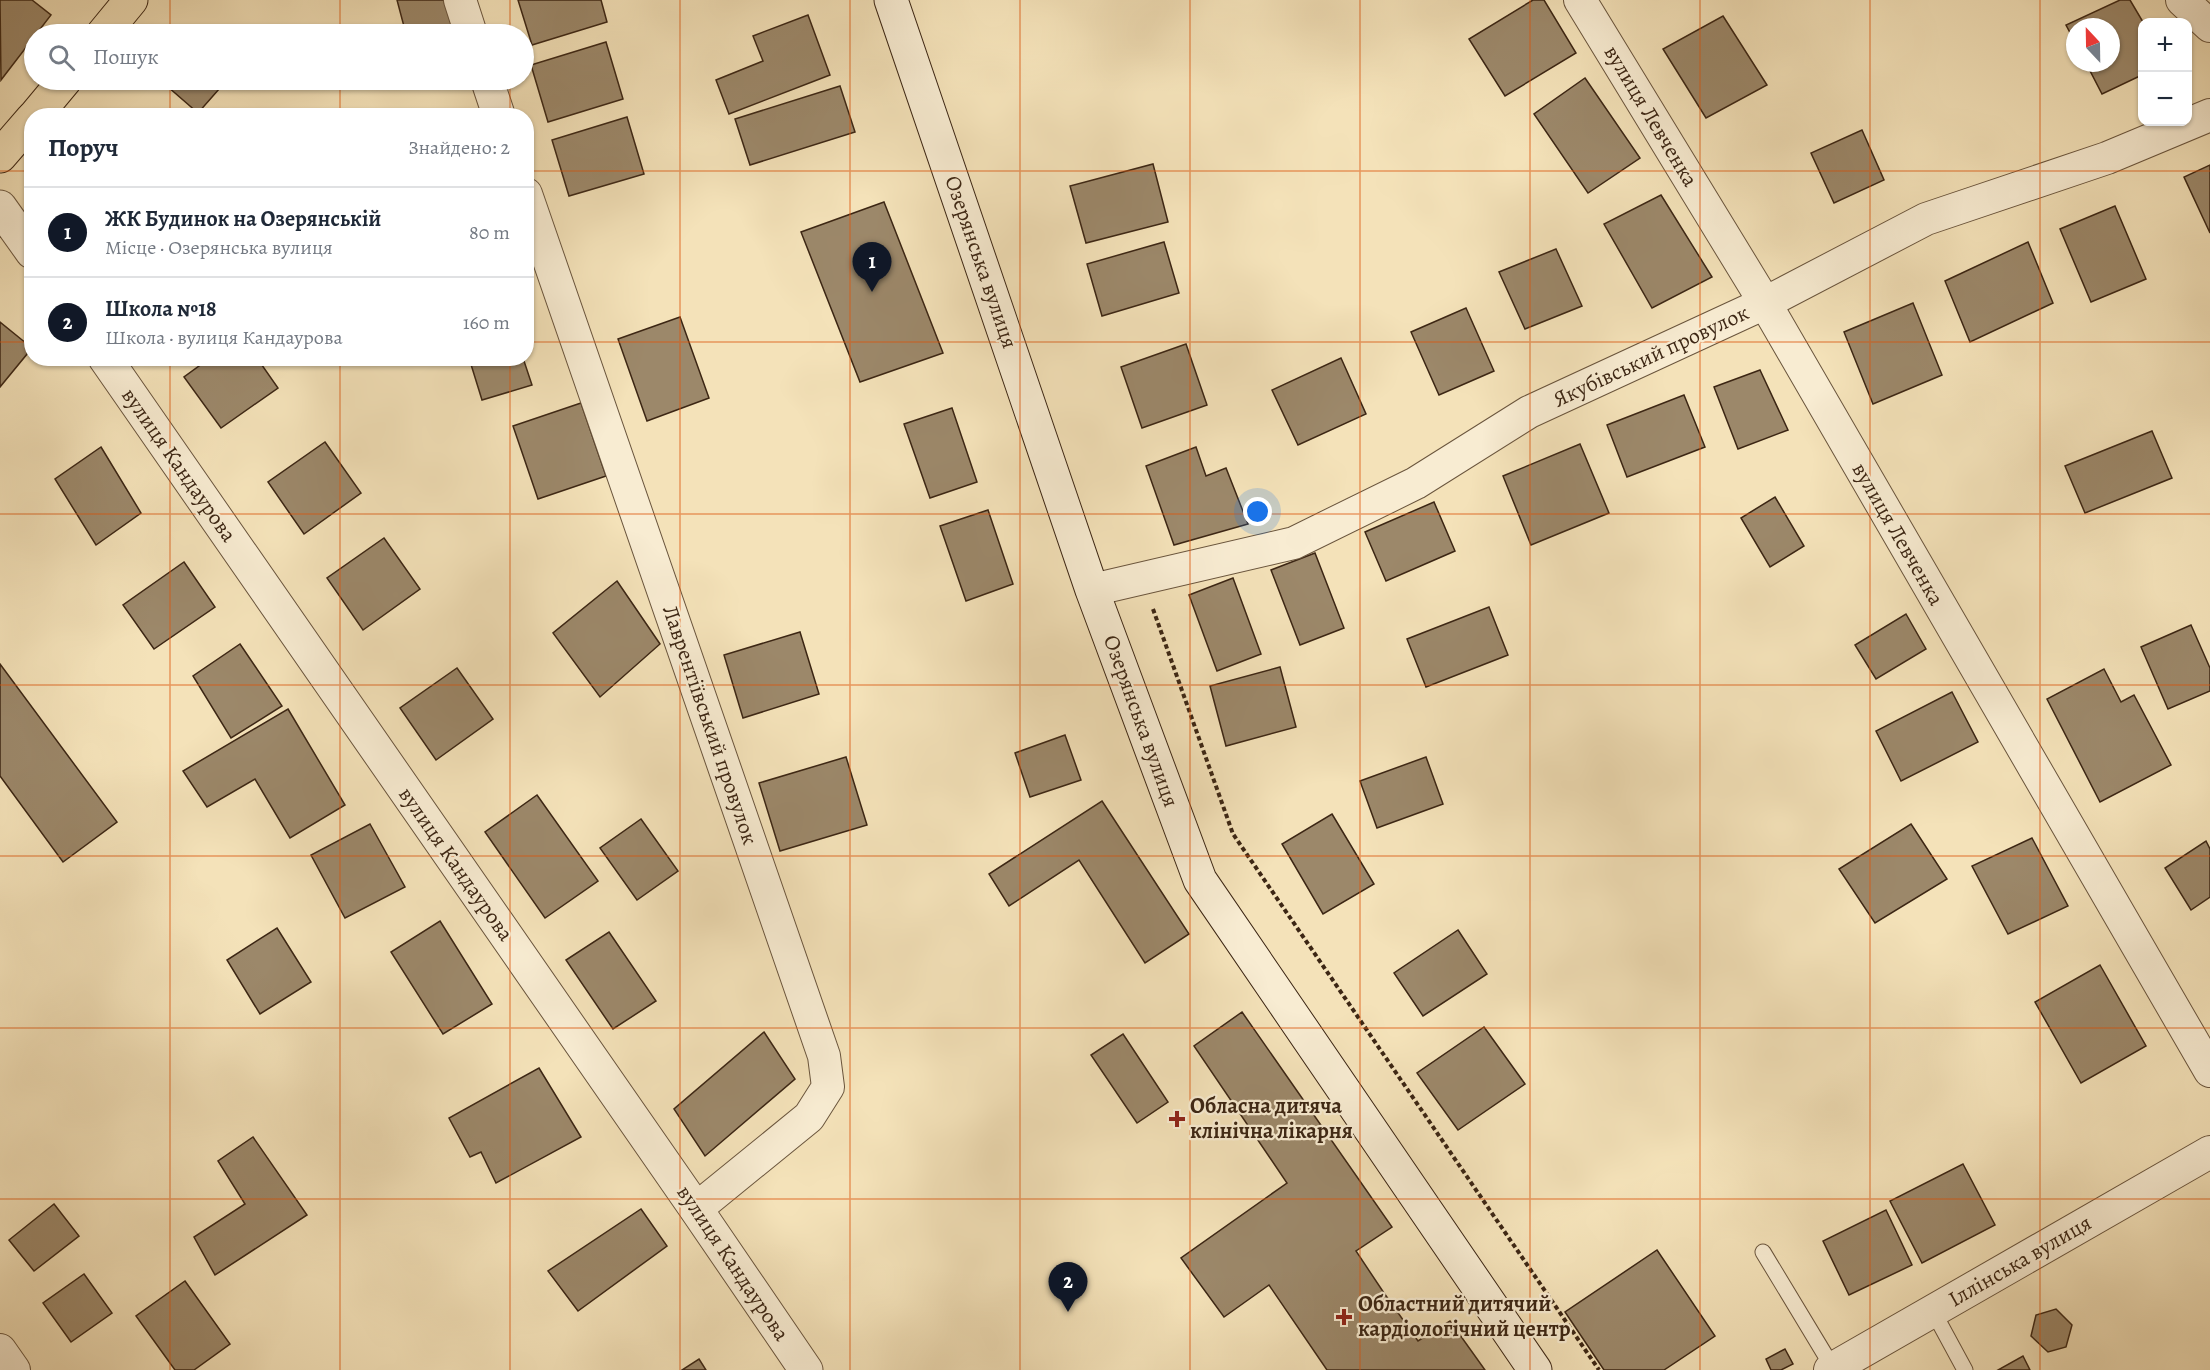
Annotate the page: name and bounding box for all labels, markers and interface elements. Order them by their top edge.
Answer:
north arrow [2066,18,2120,72]
map controls [2138,18,2192,126]
button: + [2138,18,2192,72]
search box [24,24,534,90]
street label: вулиця Левченка [1597,40,1706,193]
icon: search [45,41,78,74]
text: Пошук [93,42,159,72]
button: − [2138,72,2192,126]
text: Поруч [48,130,119,165]
text: Знайдено: 2 [408,134,510,161]
street label: Озерянська вулиця [937,172,1025,352]
text: ЖК Будинок на Озерянській [105,204,381,234]
text: 1 [64,219,71,246]
text: 80 m [469,219,510,246]
text: Місце · Озерянська вулиця [105,234,333,261]
pin: 1 [852,242,892,292]
text: Школа №18 [105,294,217,324]
street label: Якубівський провулок [1548,297,1754,415]
text: 2 [63,309,72,336]
text: 160 m [463,309,510,336]
text: Школа · вулиця Кандаурова [105,324,343,351]
street label: вулиця Кандаурова [115,382,244,549]
street label: вулиця Левченка [1845,457,1951,612]
your location [1243,497,1272,526]
street label: Лаврентіївський провулок [655,601,765,849]
street label: Озерянська вулиця [1096,631,1186,811]
street label: вулиця Кандаурова [392,781,521,948]
place label: Обласна дитяча клінічна лікарня [1190,1091,1353,1146]
marker: Обласна дитяча клінічна лікарня [1168,1110,1186,1128]
street label: вулиця Кандаурова [670,1179,797,1348]
street label: Іллінська вулиця [1943,1208,2097,1314]
pin: 2 [1048,1262,1088,1312]
place label: Областний дитячий кардіологічний центр [1358,1289,1571,1344]
marker: Областний дитячий кардіологічний центр [1335,1308,1353,1326]

